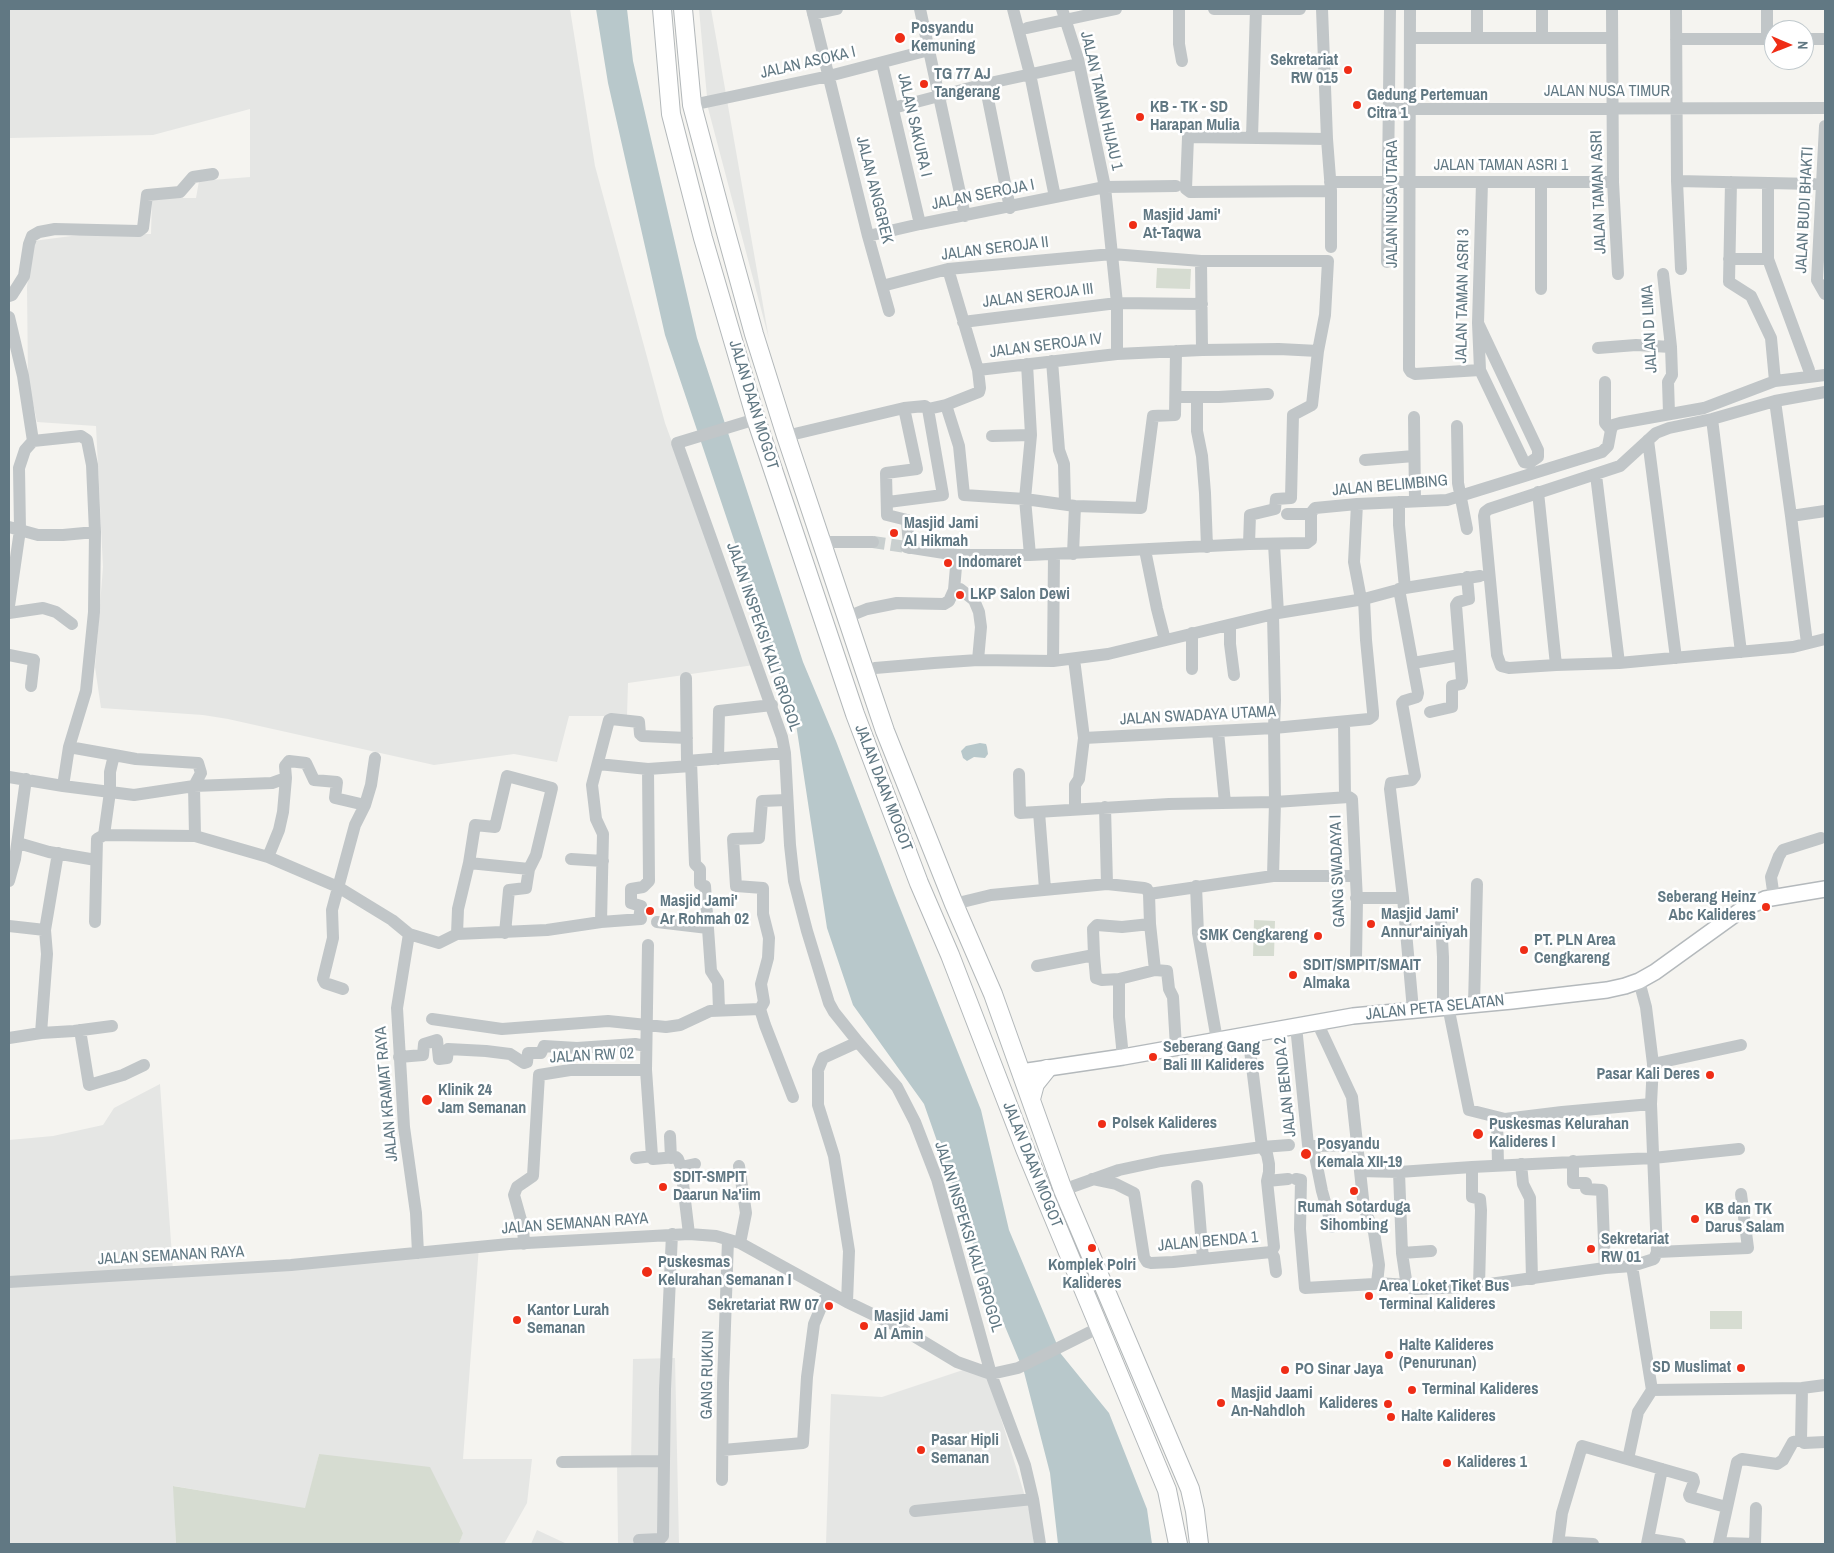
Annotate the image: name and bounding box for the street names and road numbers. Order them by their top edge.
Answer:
street label: JALAN TAMAN HIJAU 1 [1076,30,1126,172]
street label: JALAN ASOKA I [759,43,857,83]
street label: JALAN SAKURA I [893,71,935,179]
street label: JALAN NUSA TIMUR [1544,82,1670,102]
street label: JALAN TAMAN ASRI [1587,130,1611,254]
street label: JALAN ANGGREK [851,134,897,246]
street label: JALAN NUSA UTARA [1383,140,1403,268]
street label: JALAN BUDI BHAKTI [1792,146,1818,274]
street label: JALAN TAMAN ASRI 1 [1434,156,1568,176]
street label: JALAN SEROJA I [930,176,1036,214]
street label: JALAN TAMAN ASRI 3 [1452,229,1474,363]
street label: JALAN SEROJA II [940,233,1050,265]
street label: JALAN SEROJA III [981,280,1095,312]
street label: JALAN D LIMA [1638,284,1662,374]
street label: JALAN SEROJA IV [989,330,1103,362]
street label: JALAN DAAN MOGOT [724,338,782,472]
street label: JALAN BELIMBING [1331,471,1449,501]
street label: JALAN INSPEKSI KALI GROGOL [722,540,804,734]
street label: JALAN SWADAYA UTAMA [1119,702,1277,730]
street label: JALAN DAAN MOGOT [850,722,916,854]
street label: GANG SWADAYA I [1326,814,1350,928]
street label: JALAN PETA SELATAN [1365,991,1505,1025]
street label: JALAN KRAMAT RAYA [372,1026,402,1162]
street label: JALAN BENDA 2 [1271,1036,1301,1138]
street label: JALAN RW 02 [549,1044,635,1068]
street label: JALAN DAAN MOGOT [998,1099,1066,1231]
street label: JALAN INSPEKSI KALI GROGOL [930,1139,1006,1335]
street label: JALAN SEMANAN RAYA [501,1209,649,1239]
street label: JALAN BENDA 1 [1157,1228,1259,1256]
street label: JALAN SEMANAN RAYA [97,1243,245,1269]
street label: GANG RUKUN [698,1330,718,1420]

